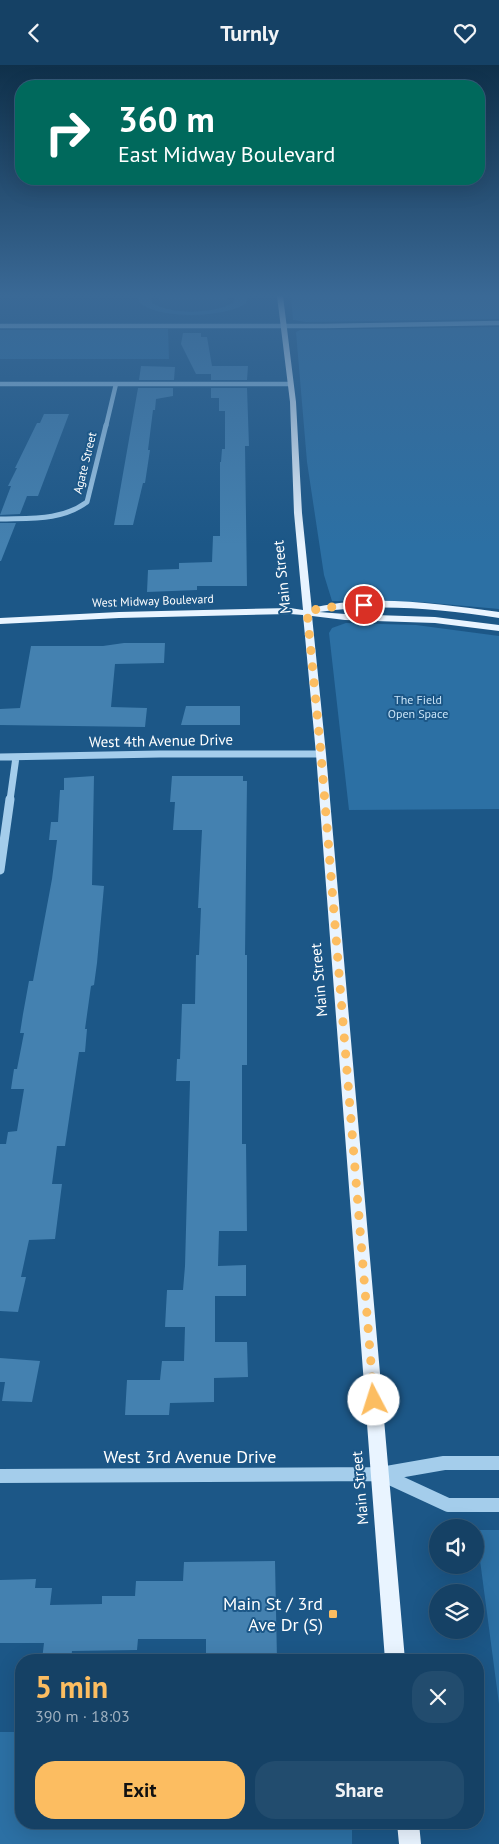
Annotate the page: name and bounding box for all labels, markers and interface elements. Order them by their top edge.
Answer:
icon: back [20,19,48,47]
text: Turnly [220,19,279,47]
icon: heart [451,19,479,47]
text: 360 m [118,96,215,142]
icon: right [35,100,100,165]
text: East Midway Boulevard [118,140,335,168]
street label: Agate Street [70,430,99,495]
street label: Main Street [268,539,295,615]
pin [343,584,385,626]
street label: West Midway Boulevard [92,591,214,610]
icon: arrive [350,591,378,619]
park label: The Field Open Space [388,692,448,721]
street label: West 4th Avenue Drive [89,730,233,751]
street label: Main Street [306,942,331,1018]
position arrow [347,1373,399,1425]
street label: West 3rd Avenue Drive [104,1445,276,1468]
street label: Main Street [347,1450,372,1526]
map controls [429,1519,484,1639]
button: sound [429,1519,484,1574]
button: layers [429,1584,484,1639]
place label: Main St / 3rd Ave Dr (S) [223,1592,323,1636]
marker: Main St / 3rd Ave Dr (S) [327,1608,339,1620]
text: 5 min [35,1667,108,1706]
button: close [412,1671,464,1723]
text: 390 m · 18:03 [35,1706,130,1726]
button: Exit [35,1761,245,1819]
button: Share [255,1761,464,1819]

